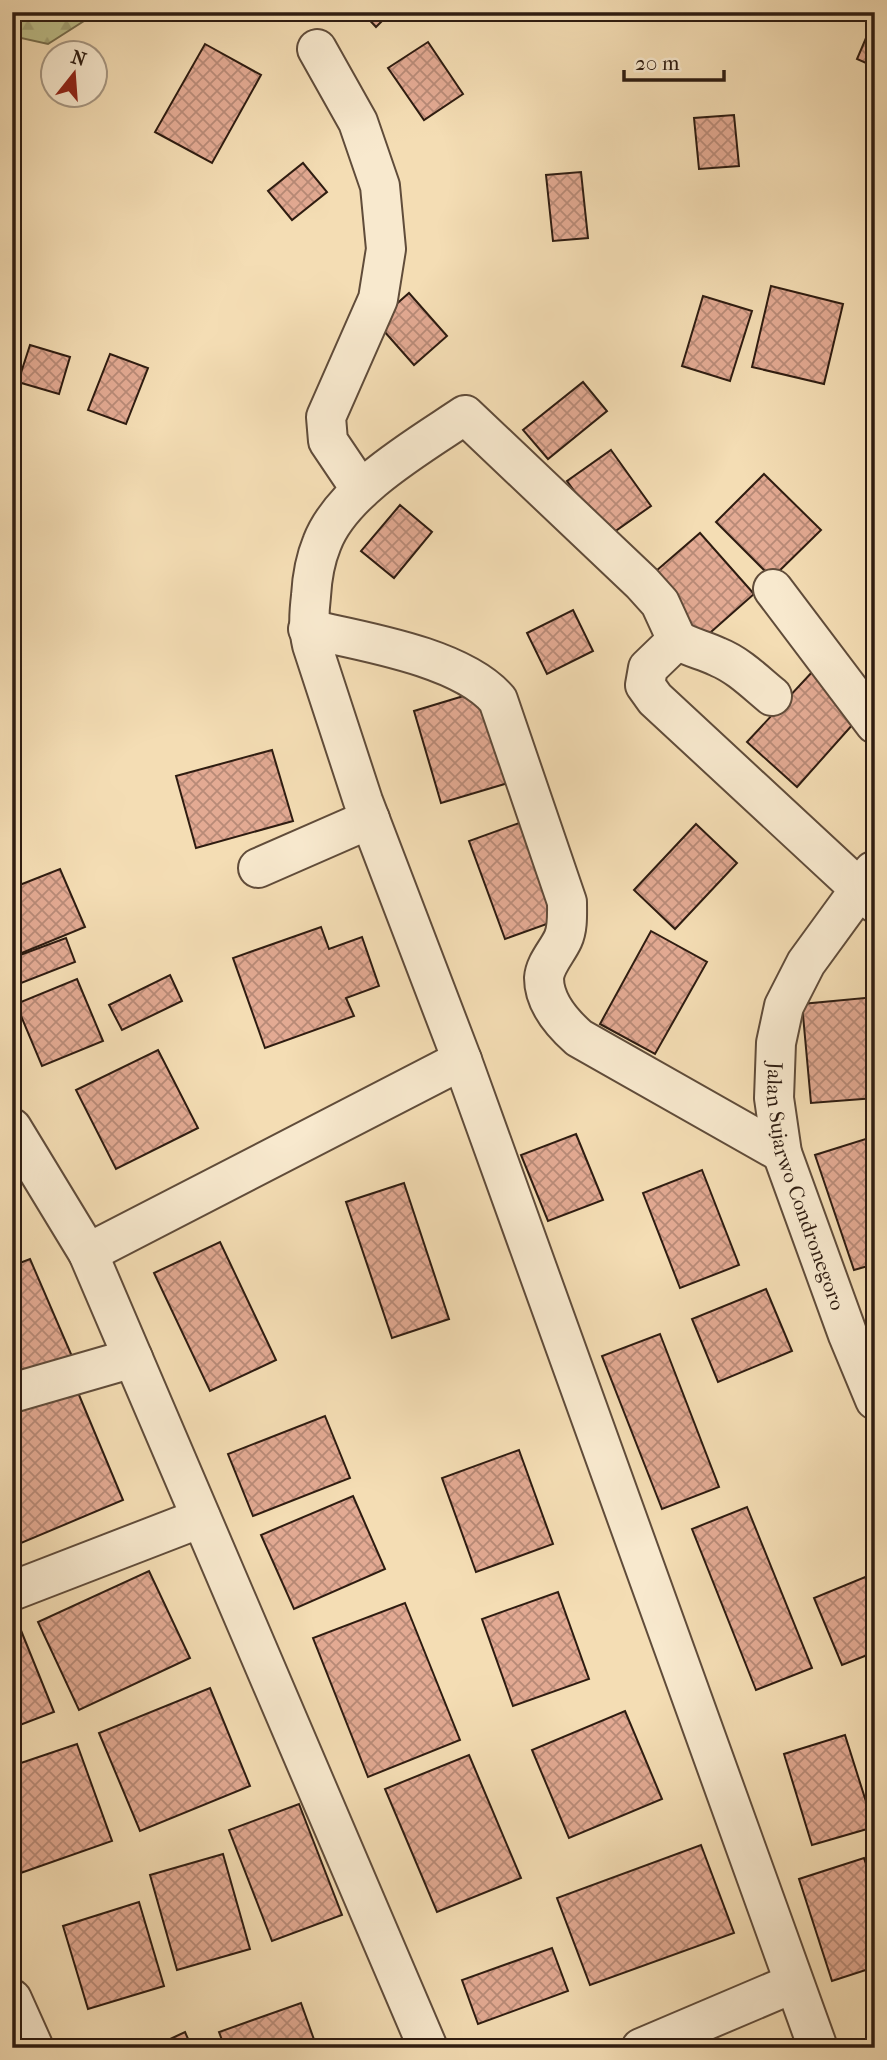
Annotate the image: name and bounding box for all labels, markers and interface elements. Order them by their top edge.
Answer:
north arrow [38,38,108,108]
scale bar [624,38,724,82]
text: N [69,46,89,71]
text: 20 m [635,51,680,75]
street label: Jalan Sujarwo Condronegoro [762,1060,850,1313]

